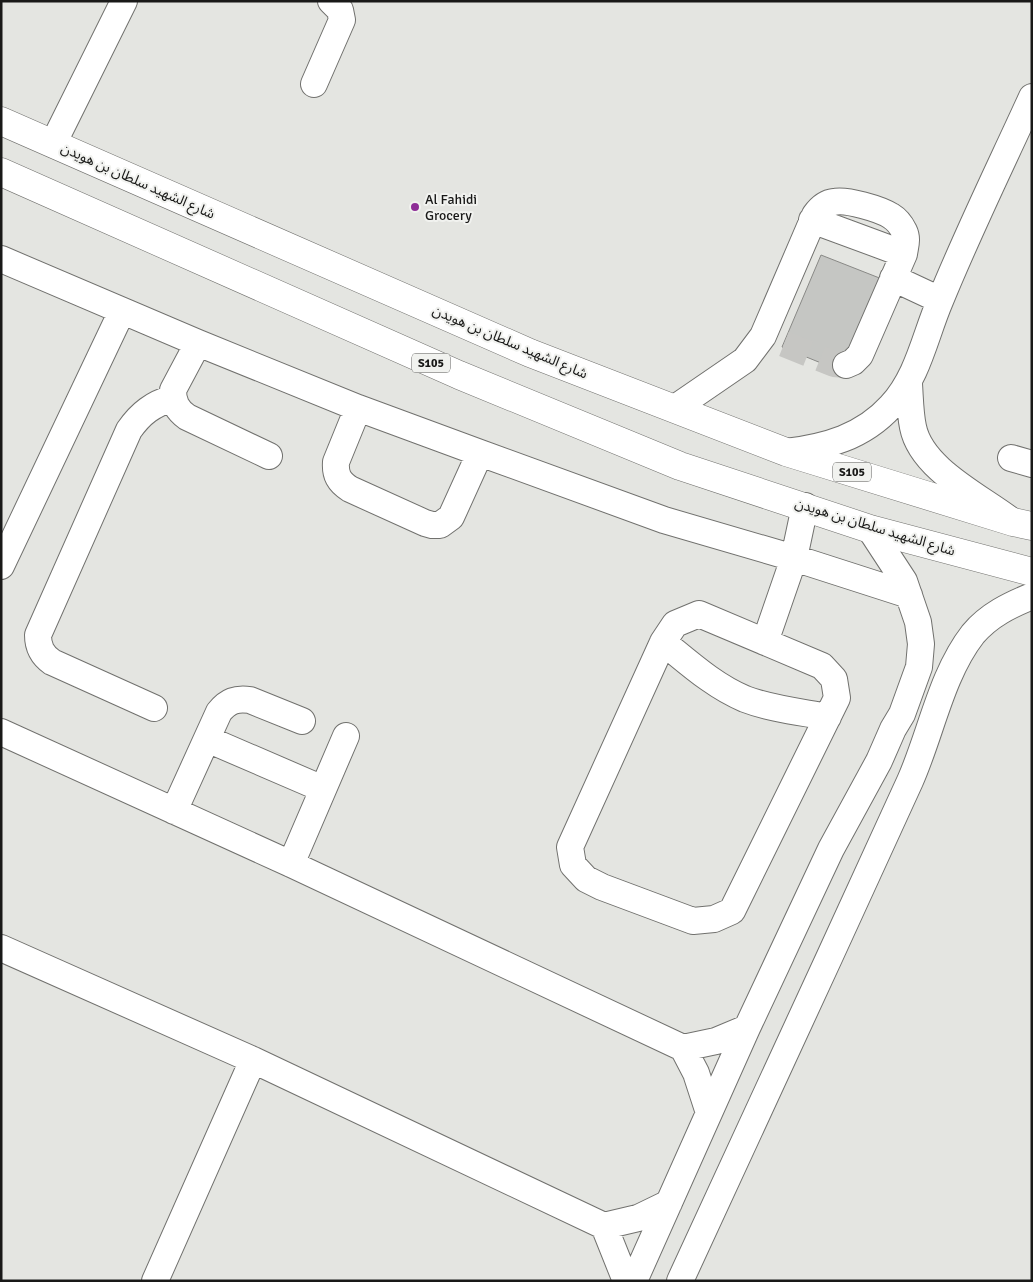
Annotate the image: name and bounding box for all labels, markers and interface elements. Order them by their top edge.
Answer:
street label: شارع الشهيد سلطان بن هويدن [57,139,218,225]
place label: Al Fahidi Grocery [425,191,477,224]
marker: Al Fahidi Grocery [409,201,421,213]
street label: شارع الشهيد سلطان بن هويدن [429,302,590,384]
road number: S105 [412,353,450,372]
road number: S105 [833,462,871,482]
street label: شارع الشهيد سلطان بن هويدن [792,494,957,561]

